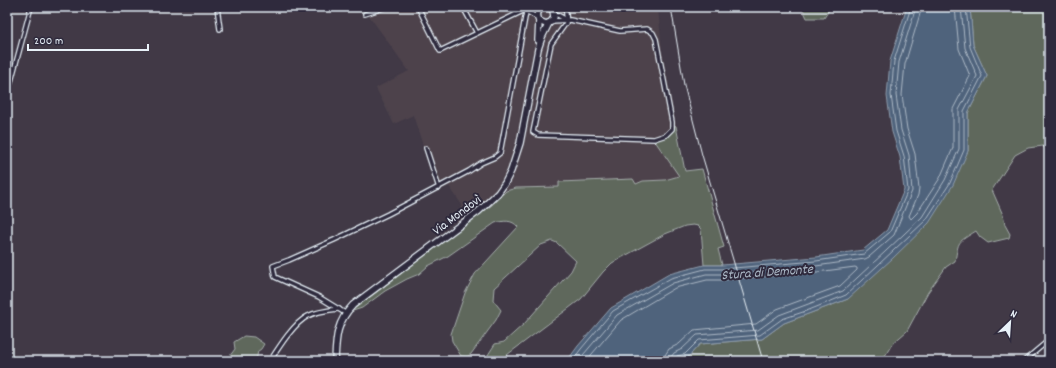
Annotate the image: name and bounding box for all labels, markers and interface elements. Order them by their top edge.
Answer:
scale bar [28,26,148,52]
text: 200 m [34,33,63,50]
street label: Via Mondovì [429,191,486,241]
water label: Stura di Demonte [721,260,814,286]
north arrow [990,302,1030,342]
text: N [1008,306,1020,323]

